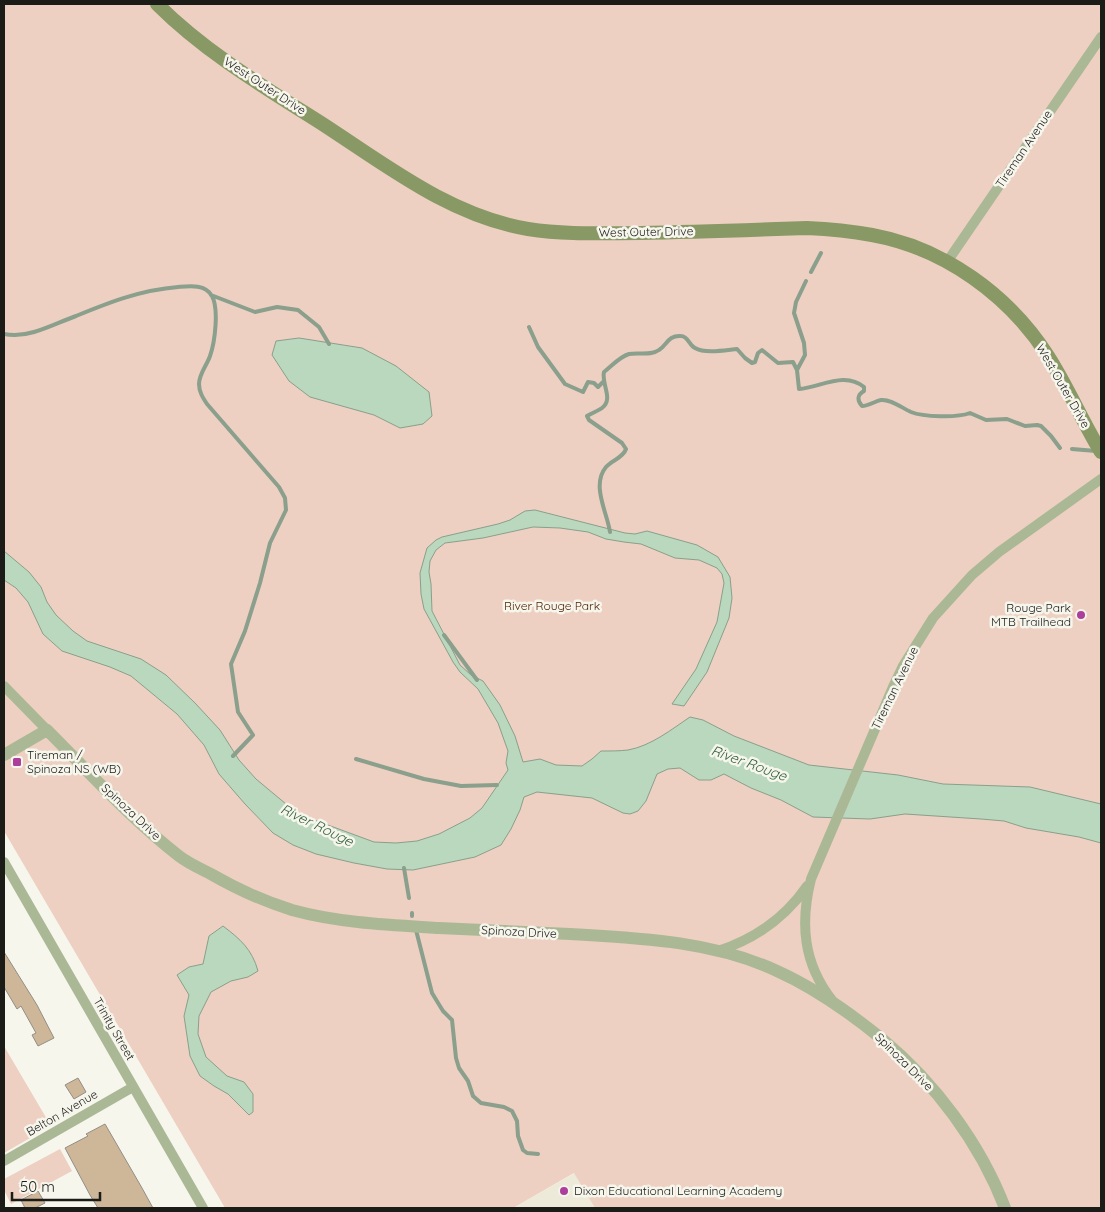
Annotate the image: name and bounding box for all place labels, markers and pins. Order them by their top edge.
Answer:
place label: Rouge Park MTB Trailhead [991,600,1071,629]
marker: Rouge Park MTB Trailhead [1075,609,1087,621]
place label: Tireman / Spinoza NS (WB) [27,747,121,776]
marker: Tireman / Spinoza NS (WB) [11,756,23,768]
place label: Dixon Educational Learning Academy [574,1183,782,1198]
marker: Dixon Educational Learning Academy [558,1185,570,1197]

